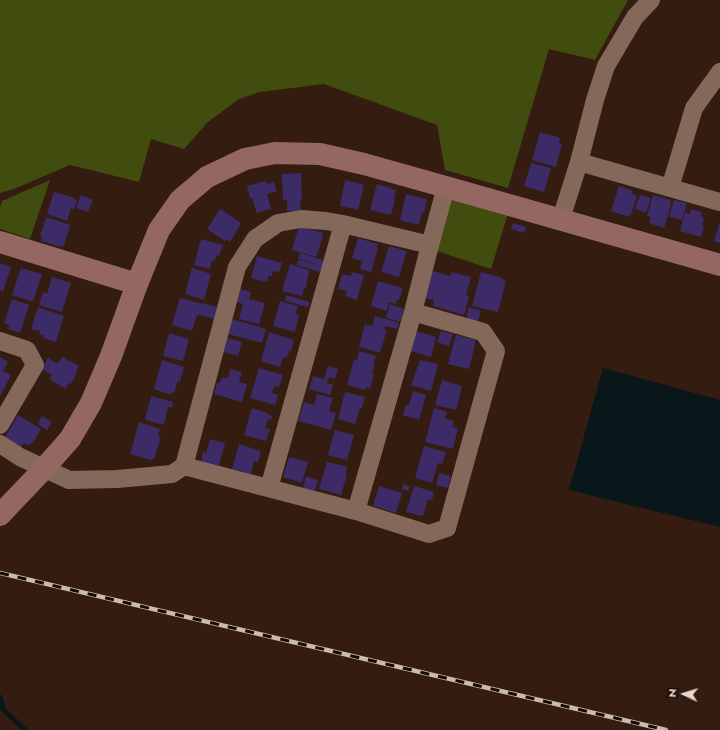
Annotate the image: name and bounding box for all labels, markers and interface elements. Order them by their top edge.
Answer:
north arrow [664,674,704,714]
text: N [664,688,680,698]

